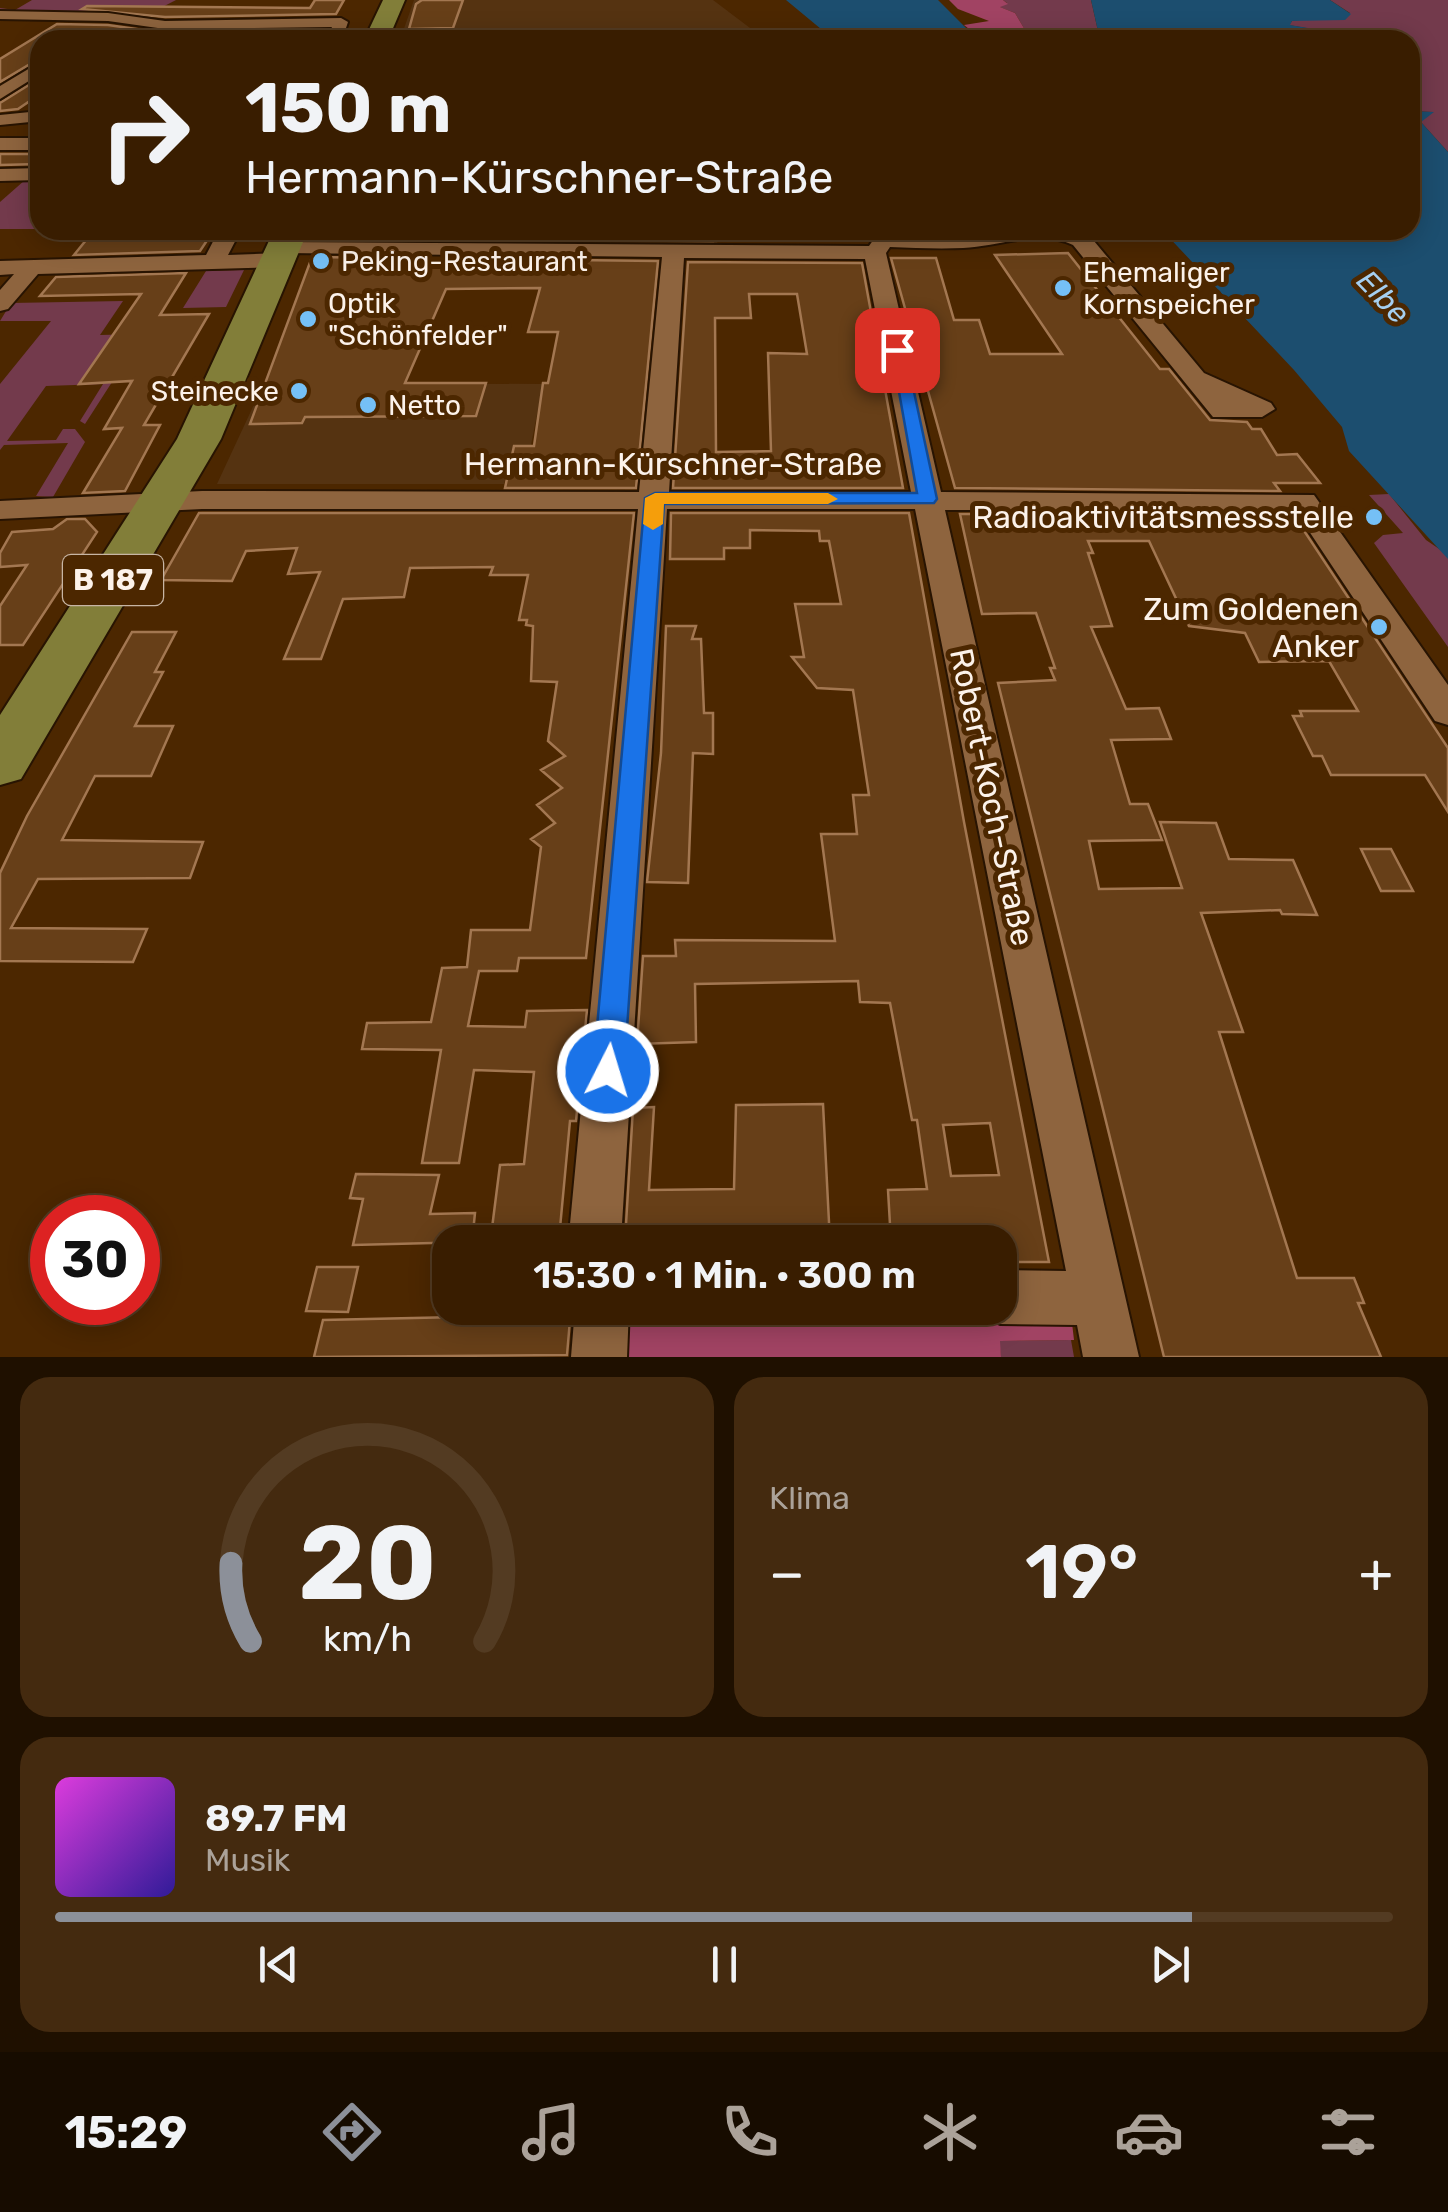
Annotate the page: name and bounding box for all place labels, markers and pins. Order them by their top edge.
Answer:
place label: Peking-Restaurant [341,245,588,278]
marker: Peking-Restaurant [310,250,332,272]
place label: Ehemaliger Kornspeicher [1083,256,1255,321]
marker: Ehemaliger Kornspeicher [1052,277,1074,299]
place label: Optik "Schönfelder" [328,287,508,352]
marker: Optik "Schönfelder" [297,308,319,330]
pin [855,308,940,393]
place label: Steinecke [151,375,279,408]
marker: Steinecke [288,380,310,402]
place label: Netto [388,389,461,422]
marker: Netto [357,394,379,416]
place label: Radioaktivitätsmessstelle [972,498,1354,536]
marker: Radioaktivitätsmessstelle [1363,506,1385,528]
place label: Zum Goldenen Anker [1143,590,1359,665]
marker: Zum Goldenen Anker [1368,616,1390,638]

